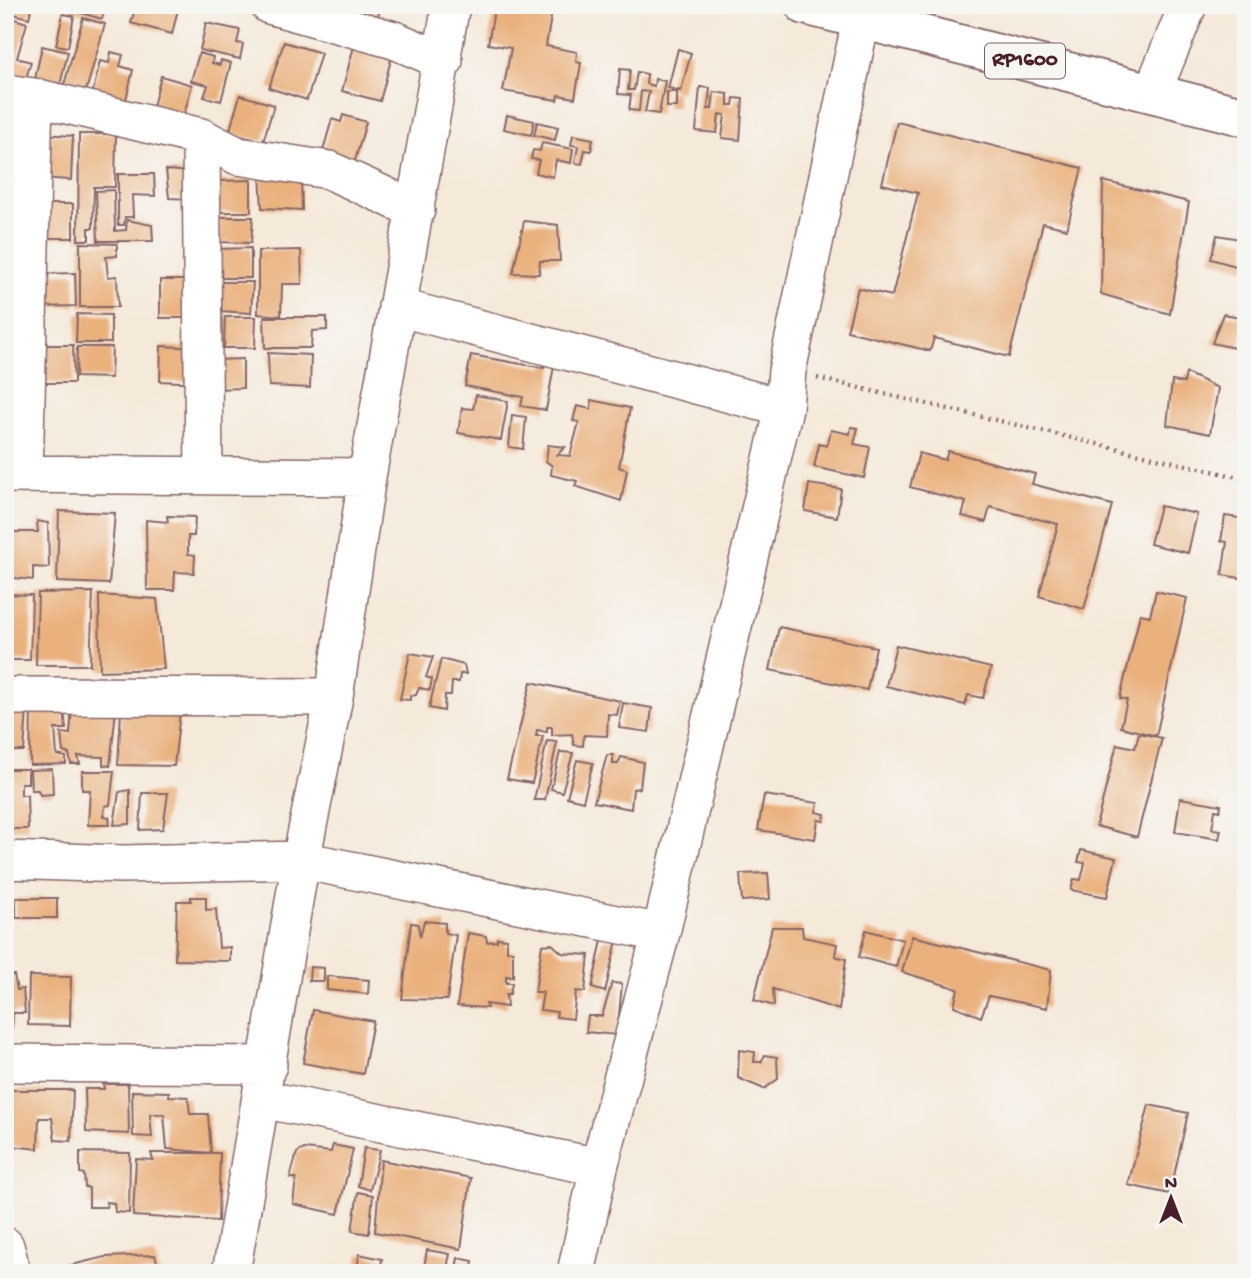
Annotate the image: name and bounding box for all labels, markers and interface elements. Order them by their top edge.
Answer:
road number: RP1600 [985,43,1065,78]
north arrow [1136,1162,1206,1232]
text: N [1165,1173,1177,1196]

